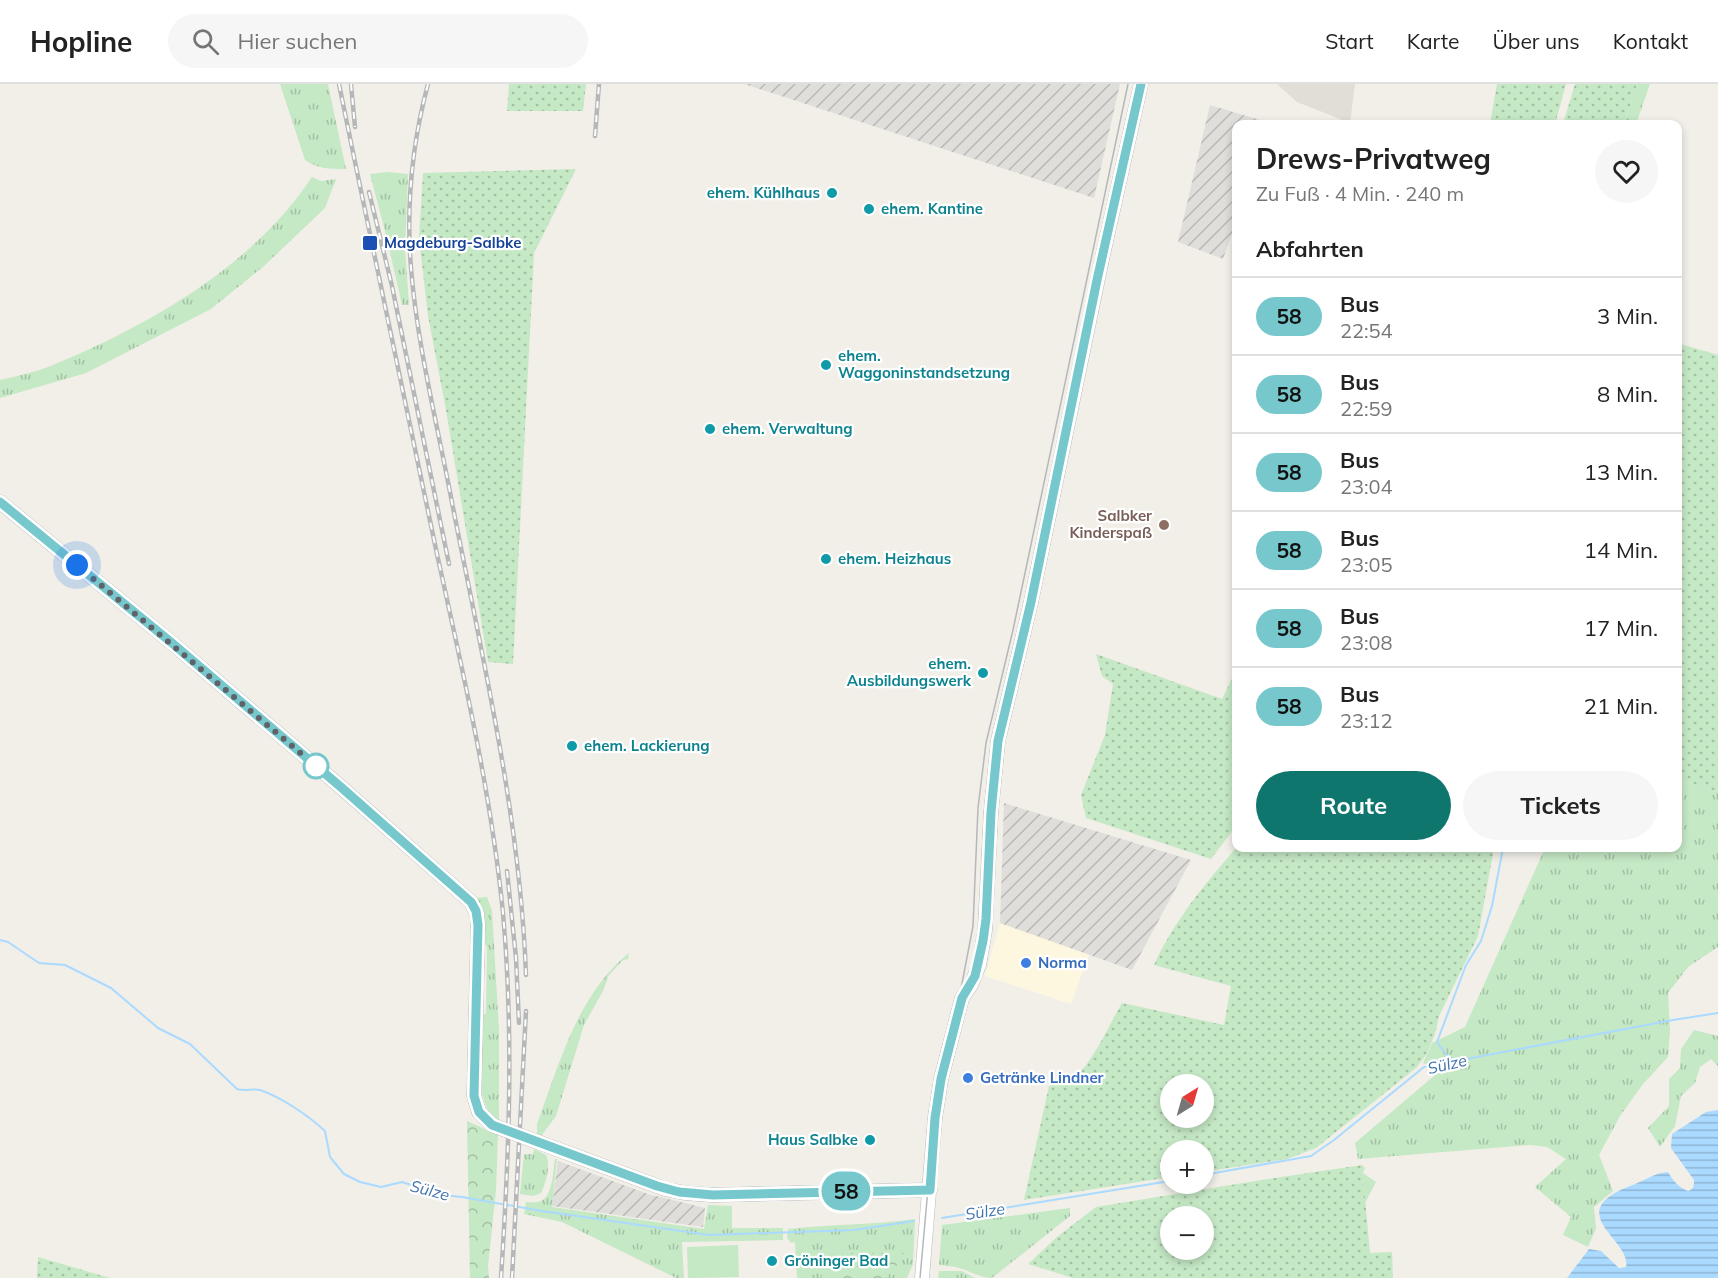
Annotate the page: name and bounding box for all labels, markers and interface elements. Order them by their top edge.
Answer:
search box [168,14,588,68]
text: Hopline [30,24,132,59]
icon: search [189,25,222,58]
text: Hier suchen [237,27,358,55]
text: Start [1325,28,1374,54]
text: Karte [1407,28,1459,54]
text: Über uns [1492,28,1580,54]
text: Kontakt [1613,28,1688,54]
button: heart [1595,140,1658,203]
text: Drews-Privatweg [1256,141,1491,176]
text: Zu Fuß · 4 Min. · 240 m [1256,181,1464,206]
place label: ehem. Kühlhaus [707,183,820,202]
marker: ehem. Kühlhaus [825,186,839,200]
place label: ehem. Kantine [881,199,983,218]
marker: ehem. Kantine [862,202,876,216]
place label: Magdeburg-Salbke [384,233,521,252]
marker: Magdeburg-Salbke [361,234,379,252]
text: Abfahrten [1256,235,1364,263]
text: Bus [1340,290,1379,318]
text: 3 Min. [1597,302,1658,330]
text: 58 [1276,303,1302,329]
text: 22:54 [1340,318,1393,343]
place label: ehem. Waggoninstandsetzung [838,346,1010,382]
marker: ehem. Waggoninstandsetzung [819,358,833,372]
text: Bus [1340,368,1379,396]
text: 8 Min. [1597,380,1658,408]
text: 58 [1276,381,1302,407]
text: 22:59 [1340,396,1393,421]
place label: ehem. Verwaltung [722,419,853,438]
marker: ehem. Verwaltung [703,422,717,436]
text: Bus [1340,446,1379,474]
text: 13 Min. [1584,458,1658,486]
text: 58 [1276,459,1302,485]
text: 23:04 [1340,474,1393,499]
place label: Salbker Kinderspaß [1069,506,1152,542]
marker: Salbker Kinderspaß [1157,518,1171,532]
text: Bus [1340,524,1379,552]
text: 14 Min. [1584,536,1658,564]
text: 58 [1276,537,1302,563]
place label: ehem. Heizhaus [838,549,951,568]
your location [62,550,92,580]
marker: ehem. Heizhaus [819,552,833,566]
text: 23:05 [1340,552,1393,577]
text: Bus [1340,602,1379,630]
text: 17 Min. [1584,614,1658,642]
text: 58 [1276,615,1302,641]
text: 23:08 [1340,630,1393,655]
place label: ehem. Ausbildungswerk [847,654,972,690]
marker: ehem. Ausbildungswerk [976,666,990,680]
text: Bus [1340,680,1379,708]
text: 21 Min. [1584,692,1658,720]
text: 58 [1276,693,1302,719]
text: 23:12 [1340,708,1393,733]
place label: ehem. Lackierung [584,736,710,755]
marker: ehem. Lackierung [565,739,579,753]
unlabelled marker [303,753,329,779]
button: Route [1256,771,1451,840]
button: Tickets [1463,771,1658,840]
place label: Norma [1038,953,1087,972]
marker: Norma [1019,956,1033,970]
water label: Sülze [1425,1050,1469,1078]
place label: Getränke Lindner [980,1068,1104,1087]
marker: Getränke Lindner [961,1071,975,1085]
north arrow [1160,1074,1214,1128]
map controls [1160,1074,1214,1260]
place label: Haus Salbke [768,1130,858,1149]
marker: Haus Salbke [863,1133,877,1147]
button: + [1160,1140,1214,1194]
line badge: 58 [819,1172,873,1210]
water label: Sülze [408,1175,452,1205]
text: 58 [833,1178,859,1204]
water label: Sülze [964,1198,1007,1224]
button: − [1160,1206,1214,1260]
place label: Gröninger Bad [784,1251,888,1270]
marker: Gröninger Bad [765,1254,779,1268]

